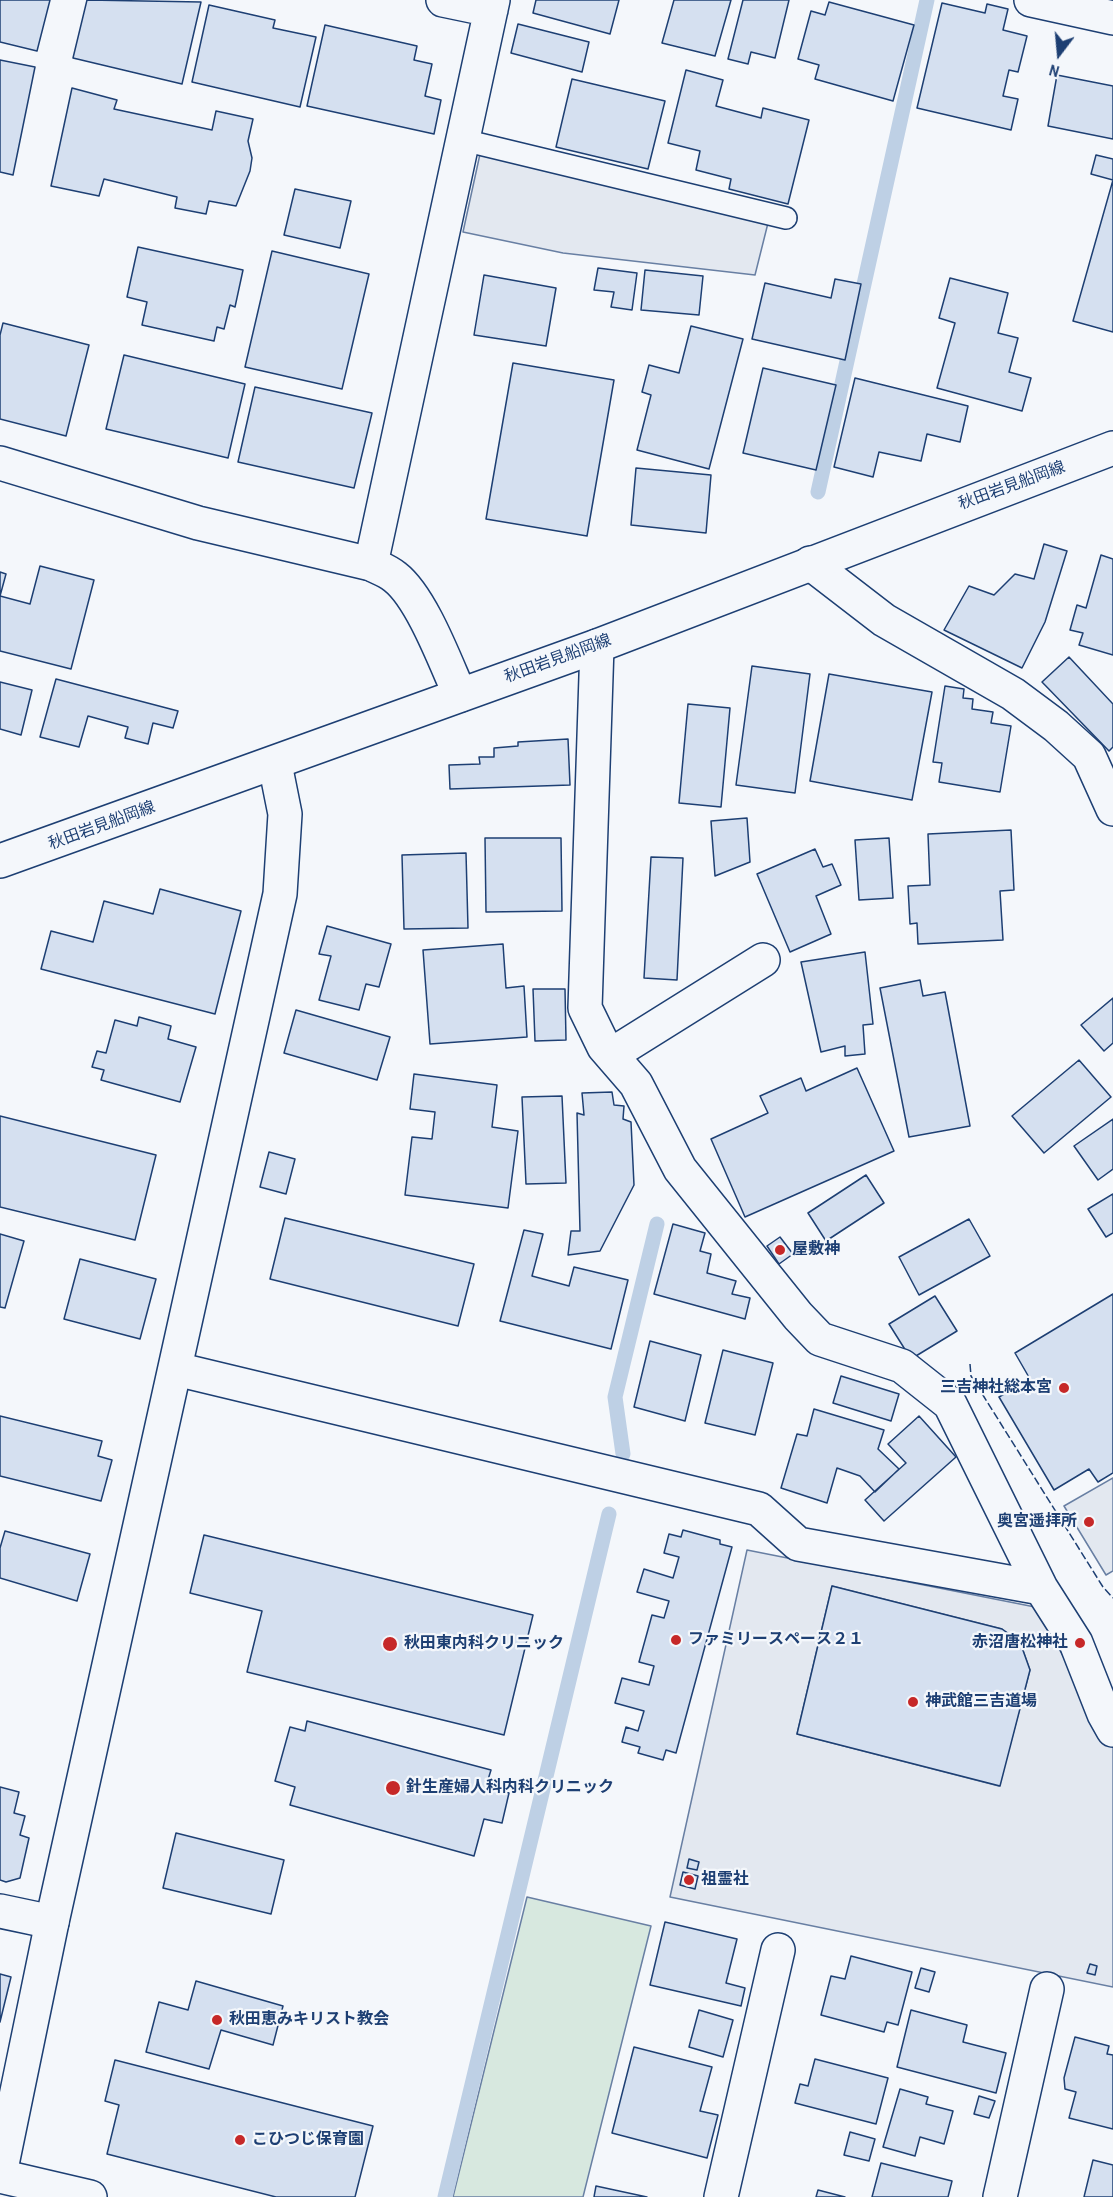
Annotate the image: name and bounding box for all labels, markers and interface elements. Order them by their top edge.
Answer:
north arrow [1029,24,1089,84]
text: N [1046,59,1062,83]
street label: 秋田岩見船岡線 [956,458,1068,514]
street label: 秋田岩見船岡線 [502,631,614,687]
street label: 秋田岩見船岡線 [46,798,158,854]
place label: 屋敷神 [792,1240,840,1260]
marker: 屋敷神 [773,1243,787,1257]
place label: 三吉神社総本宮 [940,1378,1052,1398]
marker: 三吉神社総本宮 [1057,1381,1071,1395]
place label: 奥宮遥拝所 [997,1512,1077,1532]
marker: 奥宮遥拝所 [1082,1515,1096,1529]
place label: ファミリースペース２１ [688,1630,864,1650]
marker: ファミリースペース２１ [669,1633,683,1647]
place label: 赤沼唐松神社 [972,1633,1068,1653]
place label: 秋田東内科クリニック [404,1634,564,1654]
marker: 秋田東内科クリニック [381,1635,399,1653]
marker: 赤沼唐松神社 [1073,1636,1087,1650]
place label: 神武館三吉道場 [925,1692,1037,1712]
marker: 神武館三吉道場 [906,1695,920,1709]
place label: 針生産婦人科内科クリニック [406,1778,614,1798]
marker: 針生産婦人科内科クリニック [384,1779,402,1797]
place label: 祖霊社 [701,1870,749,1890]
marker: 祖霊社 [682,1873,696,1887]
place label: 秋田恵みキリスト教会 [229,2010,389,2030]
marker: 秋田恵みキリスト教会 [210,2013,224,2027]
place label: こひつじ保育園 [252,2130,364,2150]
marker: こひつじ保育園 [233,2133,247,2147]

